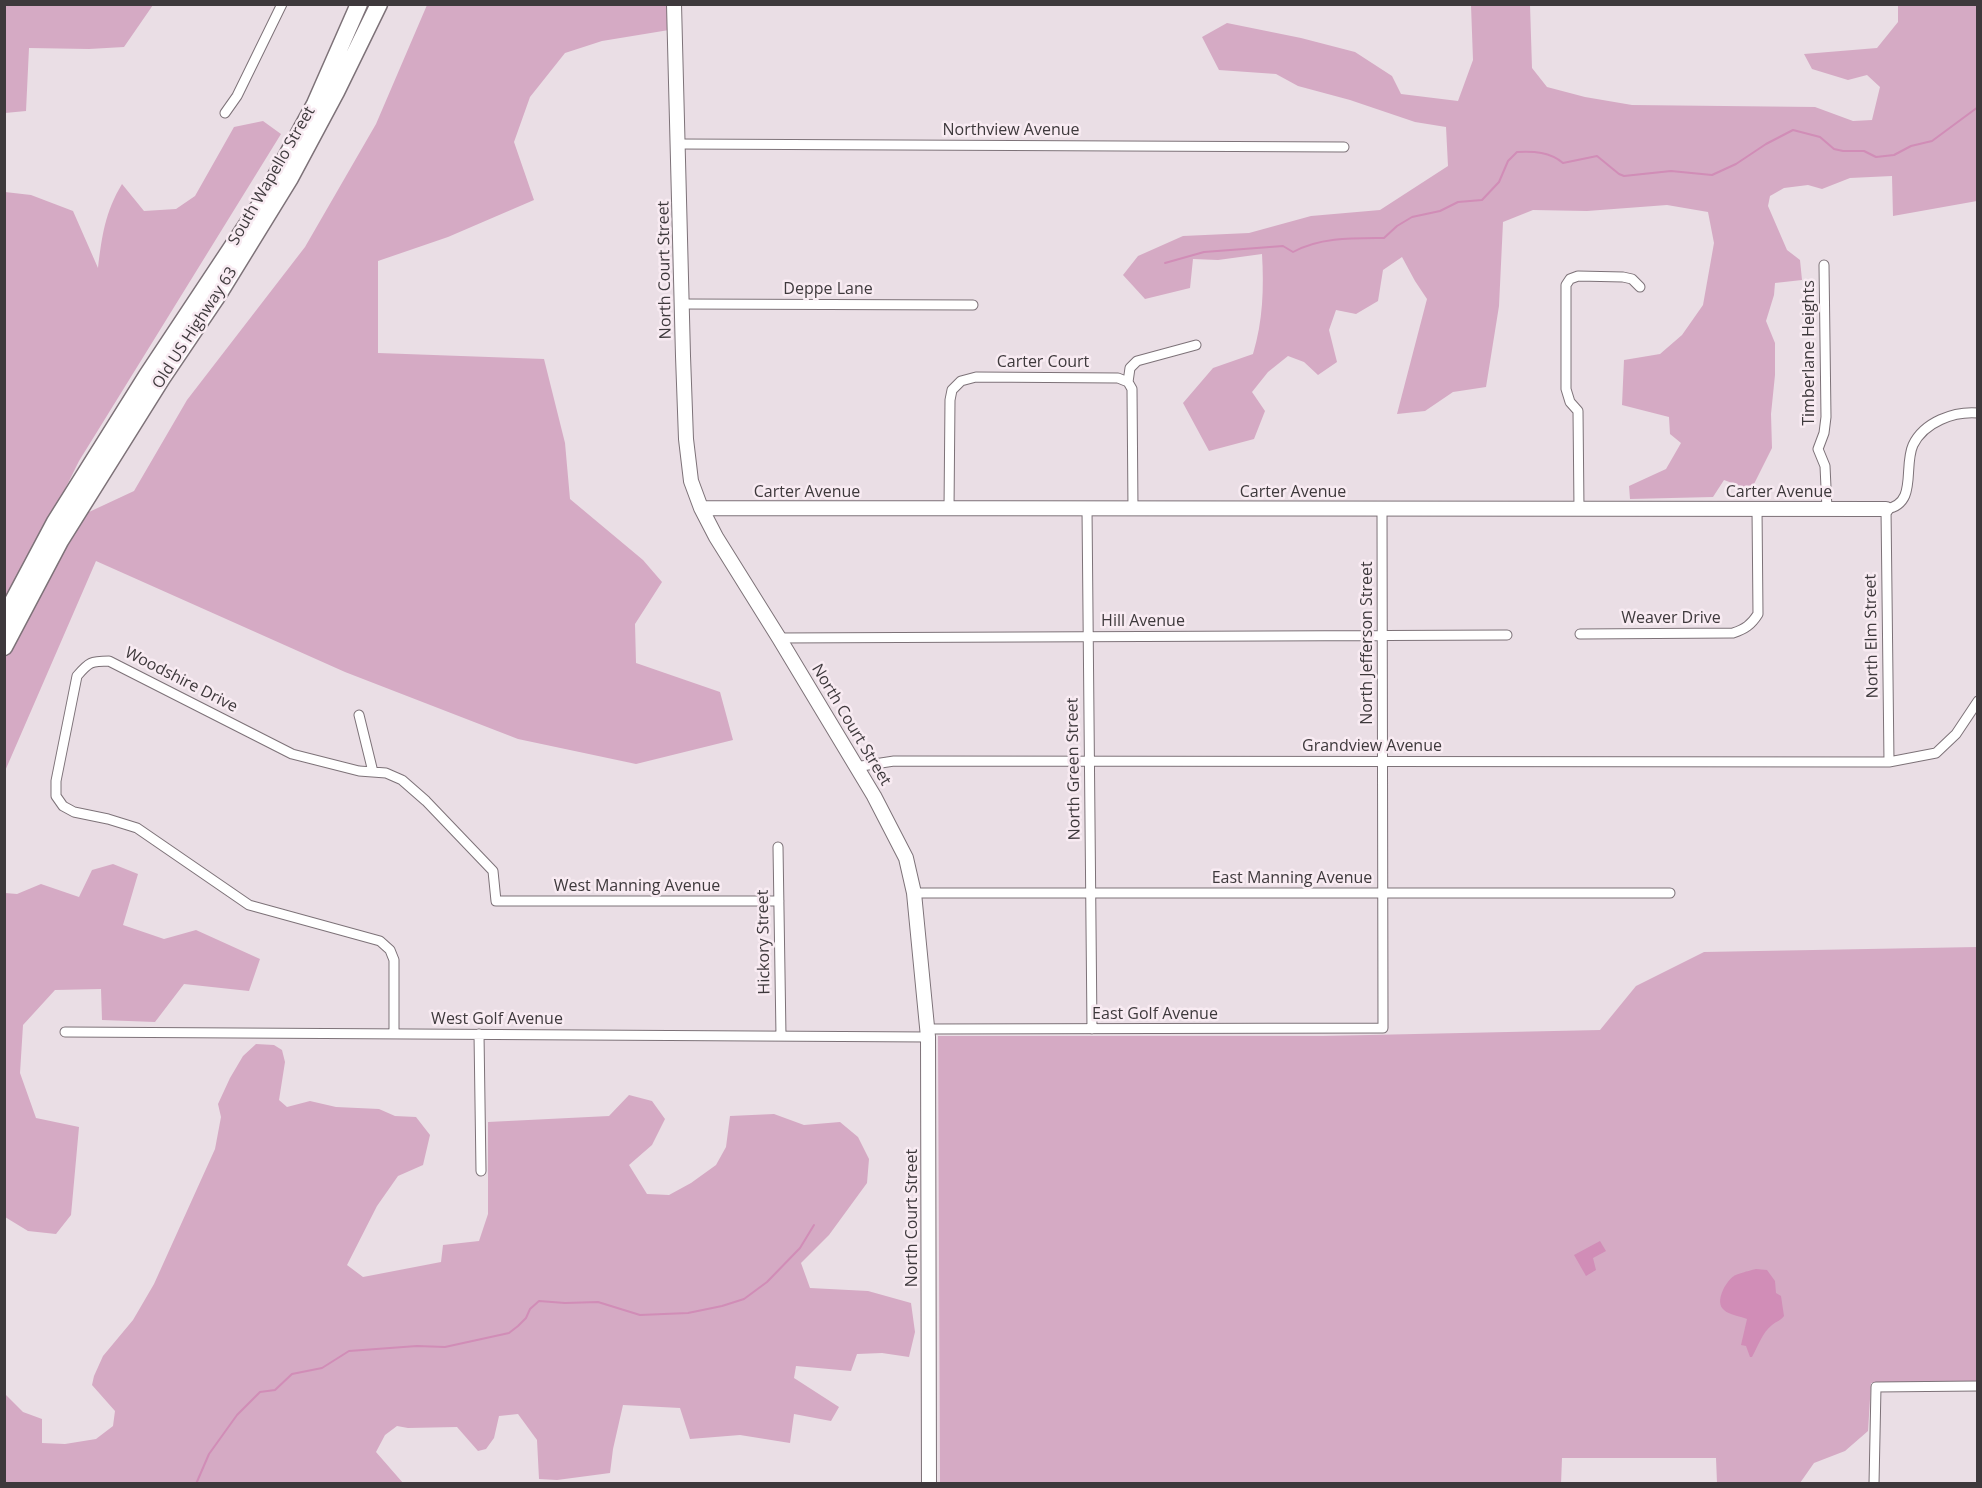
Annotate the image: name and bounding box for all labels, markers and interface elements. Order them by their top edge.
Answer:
street label: South Wapello Street [224,103,320,249]
street label: Northview Avenue [942,120,1080,140]
street label: North Court Street [654,201,676,339]
street label: Old US Highway 63 [149,264,241,392]
street label: Deppe Lane [783,279,873,299]
street label: Timberlane Heights [1799,280,1819,426]
street label: Carter Court [997,352,1089,372]
street label: Carter Avenue [754,482,860,502]
street label: Carter Avenue [1240,482,1346,502]
street label: Carter Avenue [1726,482,1832,502]
street label: North Jefferson Street [1357,561,1377,725]
street label: North Elm Street [1861,574,1883,698]
street label: Weaver Drive [1621,608,1721,628]
street label: Hill Avenue [1101,611,1185,631]
street label: Woodshire Drive [121,643,241,717]
street label: North Court Street [807,661,895,789]
street label: North Green Street [1063,698,1085,840]
street label: Grandview Avenue [1302,736,1442,756]
street label: East Manning Avenue [1212,868,1372,888]
street label: West Manning Avenue [554,876,720,896]
street label: Hickory Street [753,889,775,995]
street label: East Golf Avenue [1092,1004,1218,1024]
street label: West Golf Avenue [431,1009,563,1029]
street label: North Court Street [902,1149,922,1287]

